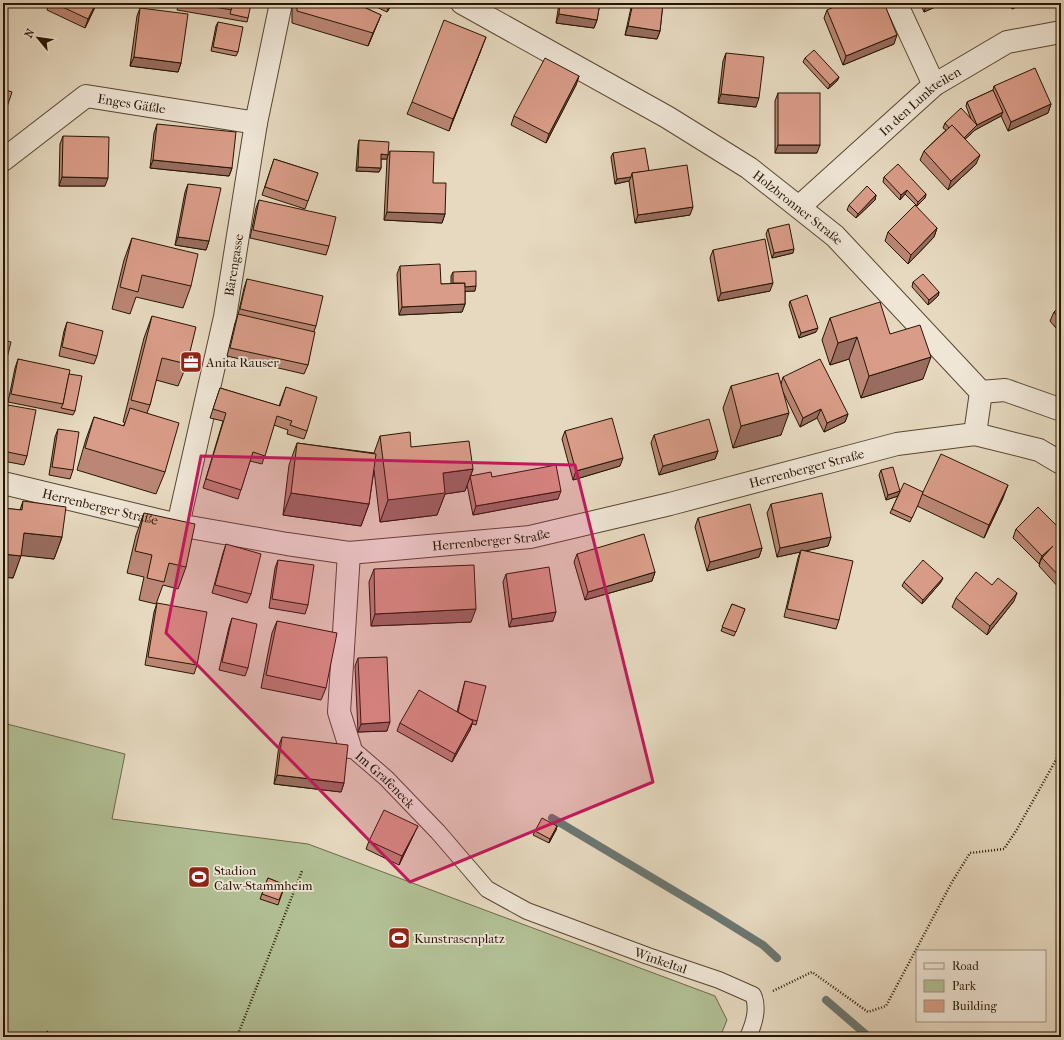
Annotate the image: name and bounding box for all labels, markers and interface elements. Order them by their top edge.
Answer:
north arrow [18,18,58,58]
text: N [22,26,38,40]
street label: In den Lunkteilen [876,63,964,139]
street label: Enges Gäßle [96,90,167,116]
street label: Holzbronner Straße [750,167,847,248]
street label: Bärengasse [221,232,246,297]
office icon: Anita Rauser [178,349,204,375]
place label: Anita Rauser [205,355,279,370]
street label: Herrenberger Straße [747,445,866,490]
street label: Herrenberger Straße [41,485,160,528]
street label: Herrenberger Straße [432,525,552,553]
street label: Im Grafeneck [353,748,418,811]
place label: Stadion Calw-Stammheim [214,863,313,893]
sports icon: Stadion Calw-Stammheim [186,864,212,890]
sports icon: Kunstrasenplatz [386,925,412,951]
place label: Kunstrasenplatz [414,931,505,946]
street label: Winkeltal [632,944,690,976]
legend [916,950,1046,1022]
text: Road [952,959,979,973]
text: Park [952,979,977,993]
text: Building [952,999,997,1013]

